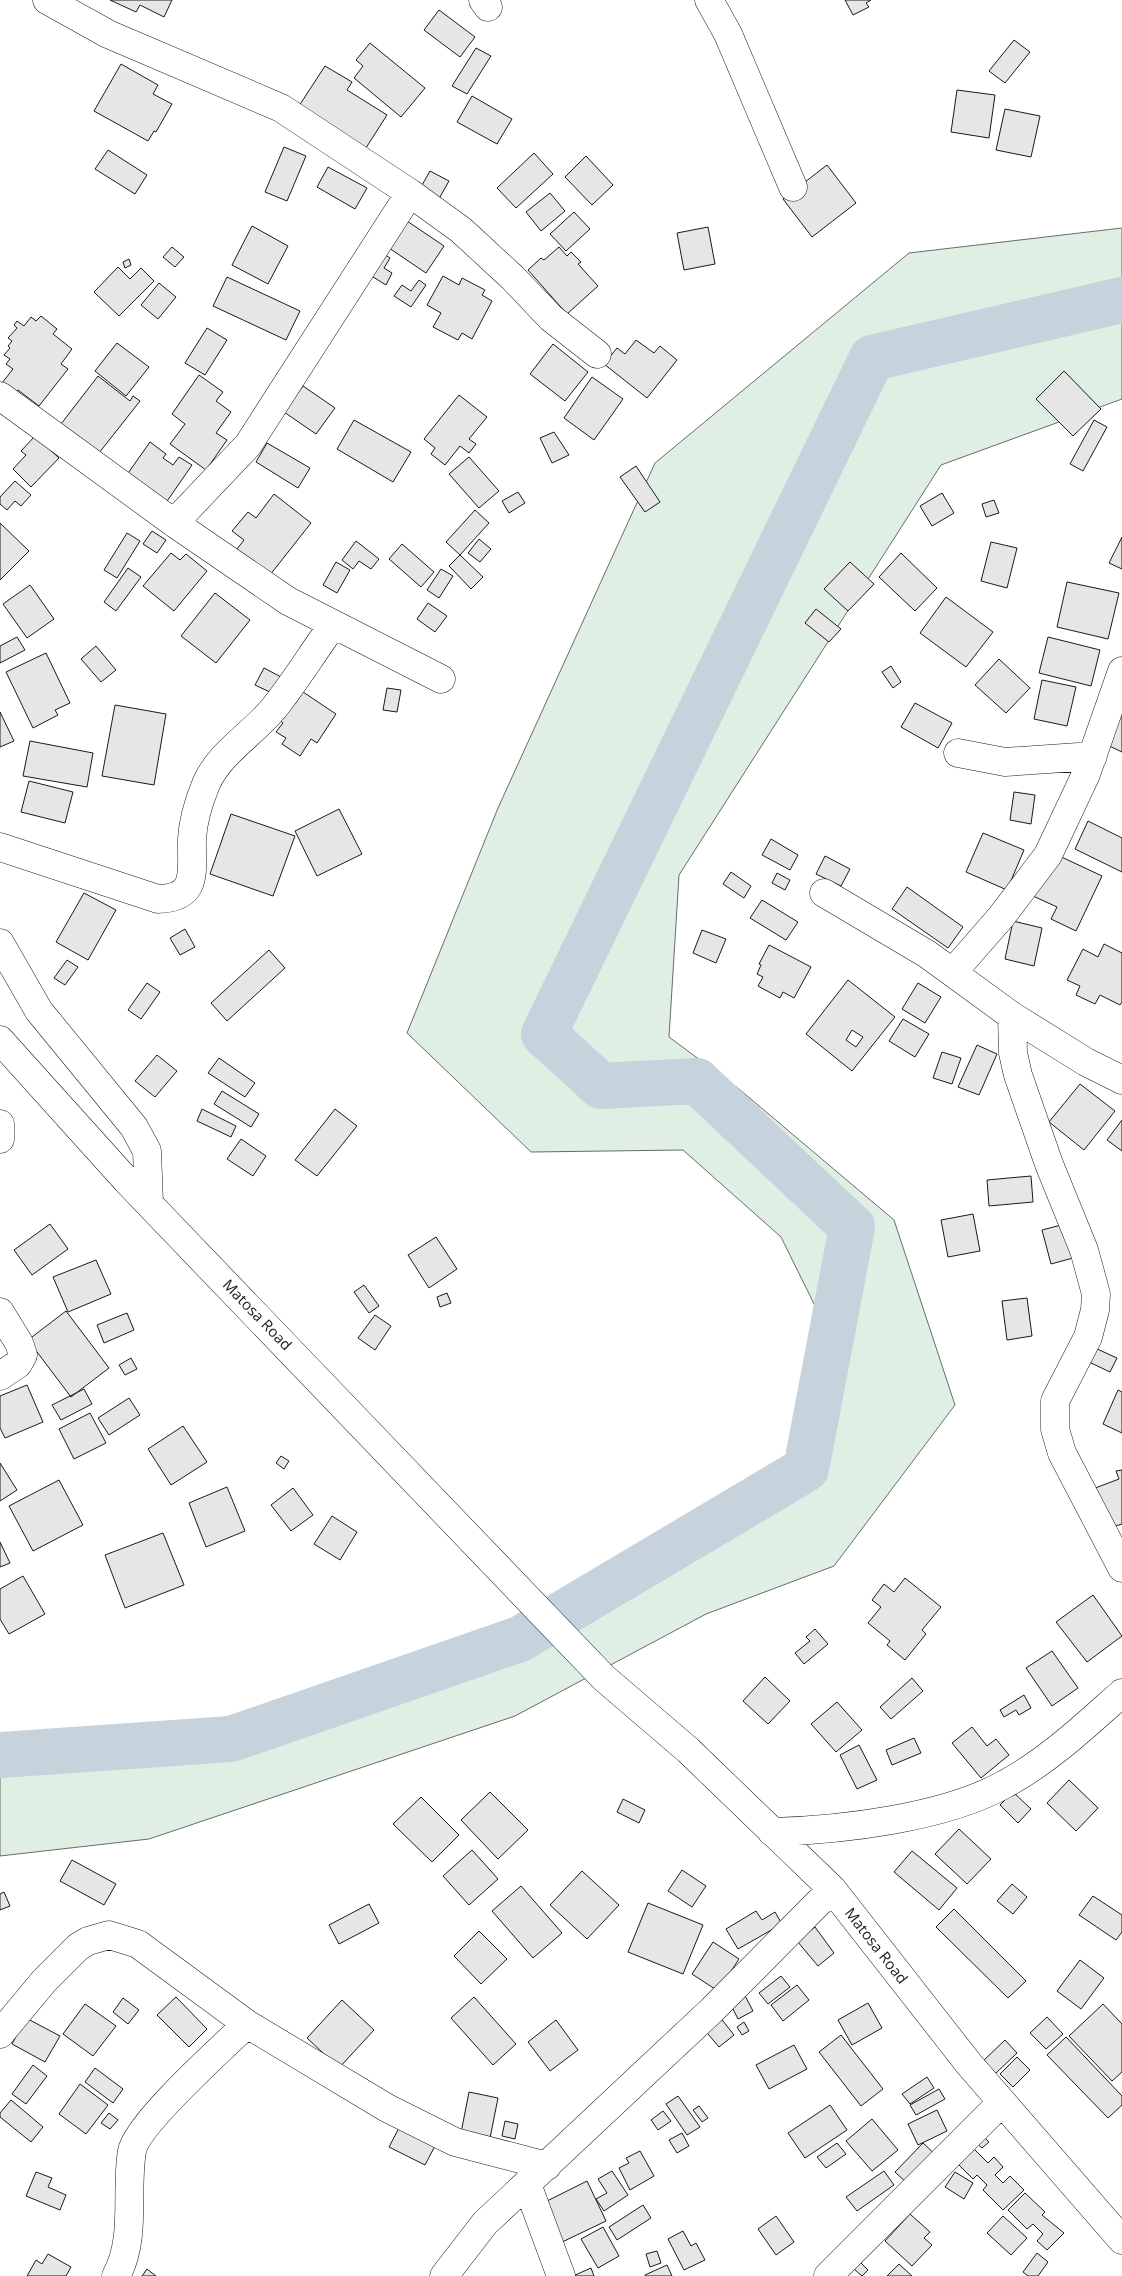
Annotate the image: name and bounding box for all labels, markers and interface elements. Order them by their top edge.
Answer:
street label: Matosa Road [219,1274,297,1354]
street label: Matosa Road [841,1903,913,1988]

